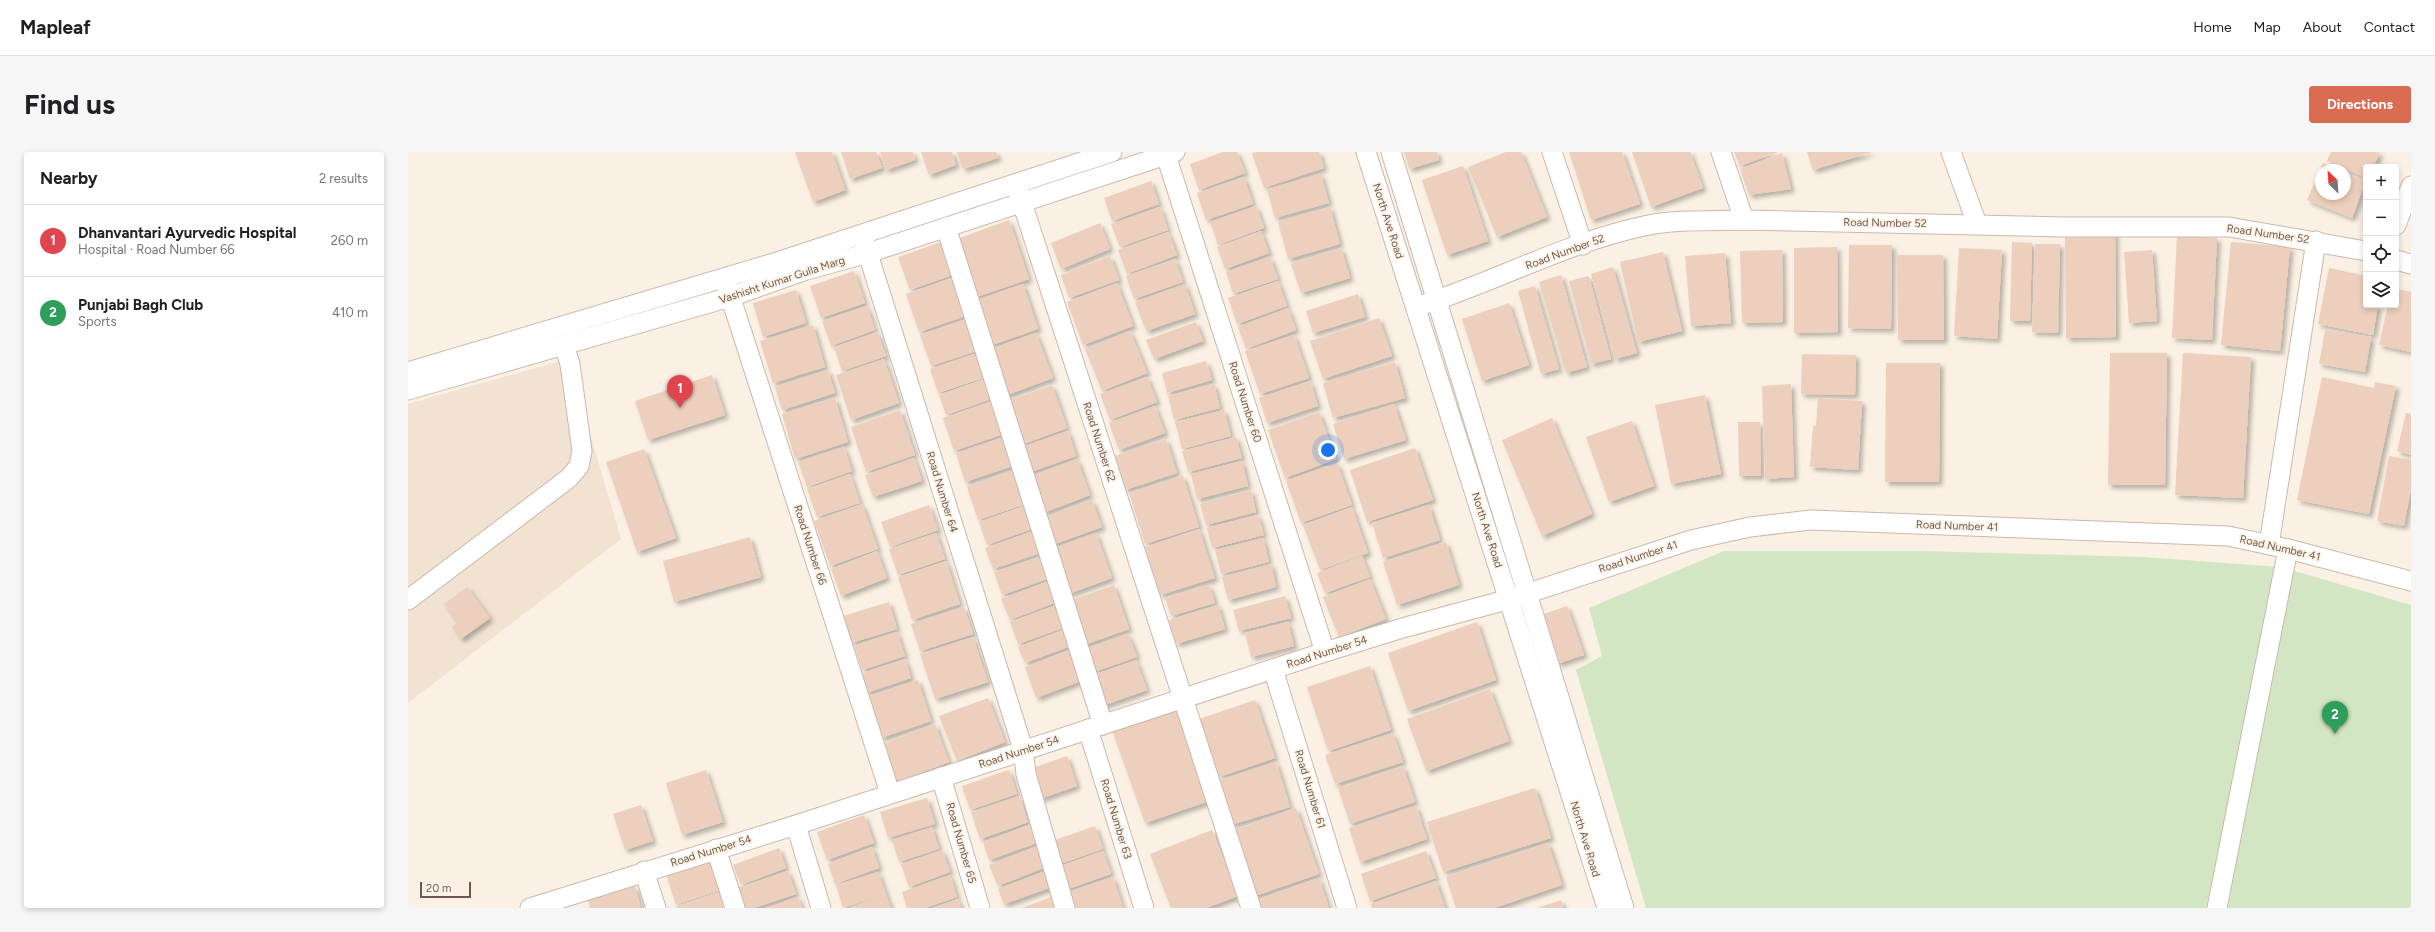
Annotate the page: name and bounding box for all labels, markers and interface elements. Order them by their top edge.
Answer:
text: Mapleaf [20,16,91,39]
text: Home [2193,19,2232,36]
text: Map [2254,19,2281,36]
text: About [2303,19,2342,36]
text: Contact [2364,19,2415,36]
button: Directions [2309,86,2411,123]
text: Find us [24,87,115,121]
north arrow [2315,164,2351,200]
map controls [2363,164,2399,308]
button: + [2363,164,2399,200]
text: Nearby [40,168,98,188]
text: 2 results [319,171,368,186]
street label: North Ave Road [1370,182,1406,260]
button: − [2363,200,2399,236]
street label: Road Number 52 [1843,216,1927,230]
street label: Road Number 52 [2226,222,2310,246]
text: Dhanvantari Ayurvedic Hospital [78,224,296,242]
street label: Road Number 52 [1524,232,1606,272]
text: 1 [50,233,56,248]
text: 260 m [331,233,368,248]
button: locate [2363,236,2399,272]
text: Hospital · Road Number 66 [78,242,235,257]
street label: Vashisht Kumar Gulla Marg [717,253,847,307]
button: layers [2363,272,2399,308]
text: Punjabi Bagh Club [78,296,203,314]
text: 2 [49,305,57,320]
text: 410 m [332,305,368,320]
text: Sports [78,314,117,329]
street label: Road Number 60 [1226,360,1264,444]
pin: 1 [667,375,693,408]
street label: Road Number 62 [1080,400,1118,484]
your location [1318,440,1338,460]
street label: Road Number 64 [924,450,961,534]
street label: North Ave Road [1469,491,1505,569]
street label: Road Number 66 [791,503,829,587]
street label: Road Number 41 [1916,518,1998,534]
street label: Road Number 41 [2238,532,2322,564]
street label: Road Number 41 [1597,538,1679,576]
street label: Road Number 54 [1285,633,1369,671]
pin: 2 [2322,701,2348,734]
street label: Road Number 54 [977,733,1061,771]
street label: Road Number 61 [1292,748,1328,830]
street label: Road Number 63 [1098,777,1134,861]
street label: North Ave Road [1567,800,1603,878]
street label: Road Number 65 [943,801,979,885]
street label: Road Number 54 [669,832,753,870]
scale bar [420,880,471,899]
text: 20 m [426,882,451,895]

